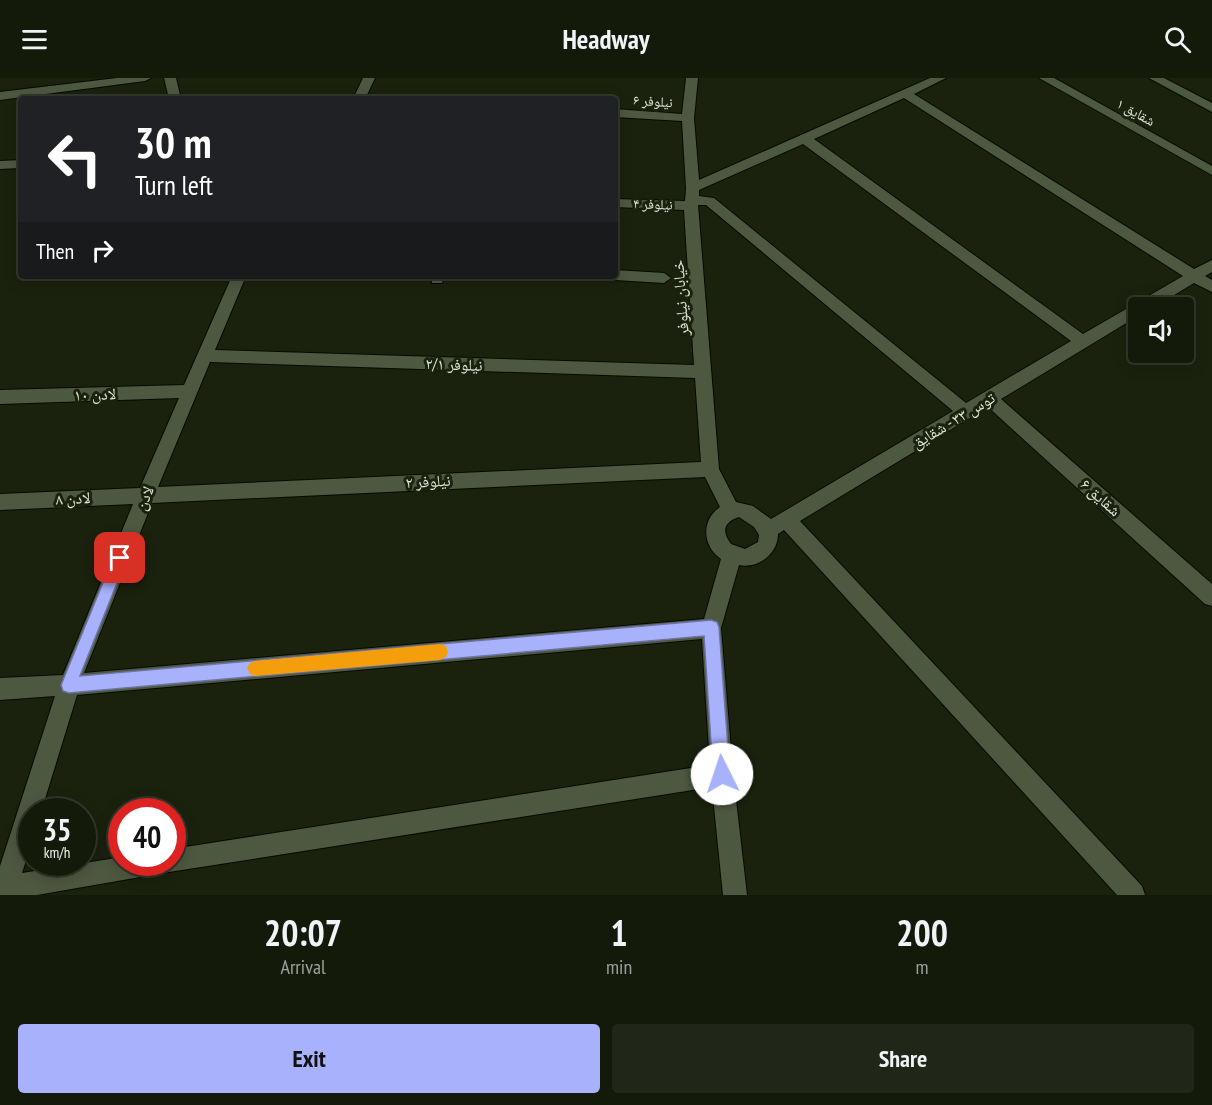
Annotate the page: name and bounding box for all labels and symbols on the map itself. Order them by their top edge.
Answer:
street label: نیلوفر ۶ [633,91,674,111]
street label: شقایق ۱ [1113,94,1158,131]
street label: نیلوفر ۴ [633,194,673,214]
street label: خیابان نیلوفر [667,259,694,338]
street label: نیلوفر ۲/۱ [425,353,483,375]
street label: لادن ۱۰ [74,383,116,406]
street label: توس ۳۳ - شقایق [908,387,999,454]
street label: نیلوفر ۲ [405,470,451,492]
street label: شقایق ۶ [1076,474,1125,521]
street label: لادن [130,483,159,513]
street label: لادن ۸ [55,487,91,510]
pin [94,532,145,583]
position arrow [690,742,754,806]
speed limit sign: 40 [108,798,186,876]

